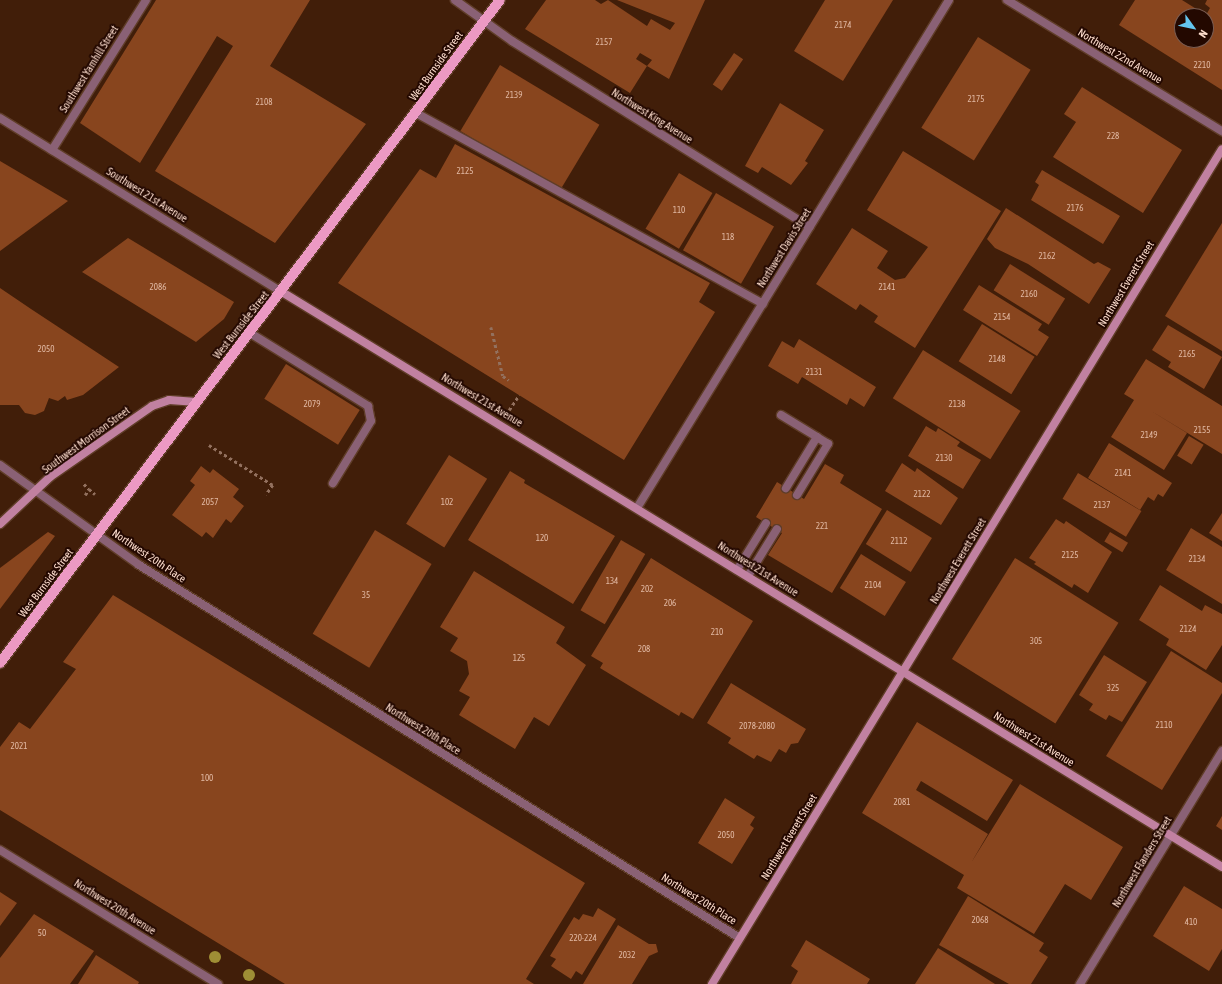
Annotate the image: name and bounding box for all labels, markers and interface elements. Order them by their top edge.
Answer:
north arrow [1174,8,1214,48]
house number: 2174 [835,20,851,30]
street label: Southwest Yamhill Street [57,23,121,115]
street label: Northwest 22nd Avenue [1075,26,1165,86]
text: N [1196,28,1210,40]
street label: West Burnside Street [406,29,466,103]
house number: 2157 [596,37,612,47]
house number: 2210 [1194,60,1210,70]
street label: Northwest King Avenue [609,86,695,146]
house number: 2139 [506,90,522,100]
house number: 2175 [968,94,984,104]
house number: 2108 [256,97,272,107]
house number: 228 [1107,131,1119,141]
street label: Southwest 21st Avenue [104,165,190,225]
house number: 2125 [457,166,473,176]
house number: 2176 [1067,203,1083,213]
house number: 110 [673,205,685,215]
street label: Northwest Davis Street [754,206,814,290]
house number: 118 [722,232,734,242]
street label: Northwest Everett Street [1095,239,1157,329]
house number: 2162 [1039,251,1055,261]
house number: 2086 [150,282,166,292]
house number: 2141 [879,282,895,292]
street label: West Burnside Street [210,288,272,362]
house number: 2160 [1021,289,1037,299]
house number: 2154 [994,312,1010,322]
house number: 2050 [38,344,54,354]
house number: 2165 [1179,349,1195,359]
house number: 2148 [989,354,1005,364]
house number: 2131 [806,367,822,377]
street label: Northwest 21st Avenue [439,370,525,430]
house number: 2079 [304,399,320,409]
house number: 2138 [949,399,965,409]
street label: Southwest Morrison Street [40,404,132,476]
house number: 2155 [1194,425,1210,435]
house number: 2149 [1141,430,1157,440]
house number: 2130 [936,453,952,463]
house number: 2141 [1115,468,1131,478]
house number: 2122 [914,489,930,499]
house number: 2057 [202,497,218,507]
house number: 102 [441,497,453,507]
house number: 2137 [1094,500,1110,510]
street label: Northwest Everett Street [927,516,989,606]
house number: 221 [816,521,828,531]
street label: Northwest 20th Place [110,526,188,586]
house number: 120 [536,533,548,543]
house number: 2112 [891,536,907,546]
street label: Northwest 21st Avenue [715,539,801,599]
street label: West Burnside Street [16,546,76,620]
house number: 2125 [1062,550,1078,560]
house number: 2134 [1189,554,1205,564]
house number: 134 [606,576,618,586]
house number: 2104 [865,580,881,590]
house number: 202 [641,584,653,594]
house number: 35 [362,590,370,600]
house number: 206 [664,598,676,608]
house number: 2124 [1180,624,1196,634]
house number: 210 [711,627,723,637]
house number: 305 [1030,636,1042,646]
house number: 208 [638,644,650,654]
house number: 125 [513,653,525,663]
house number: 325 [1107,683,1119,693]
street label: Northwest 20th Place [383,701,463,757]
street label: Northwest 21st Avenue [991,709,1077,769]
house number: 2110 [1156,720,1172,730]
house number: 2078-2080 [739,721,775,731]
house number: 2021 [11,741,27,751]
house number: 100 [201,773,213,783]
street label: Northwest Everett Street [758,792,820,882]
house number: 2081 [894,797,910,807]
street label: Northwest Flanders Street [1110,814,1174,910]
house number: 2050 [718,830,734,840]
street label: Northwest 20th Place [659,871,739,927]
street label: Northwest 20th Avenue [72,876,158,938]
house number: 2068 [972,915,988,925]
house number: 410 [1185,917,1197,927]
house number: 50 [38,928,46,938]
house number: 220-224 [569,933,597,943]
house number: 2032 [619,950,635,960]

